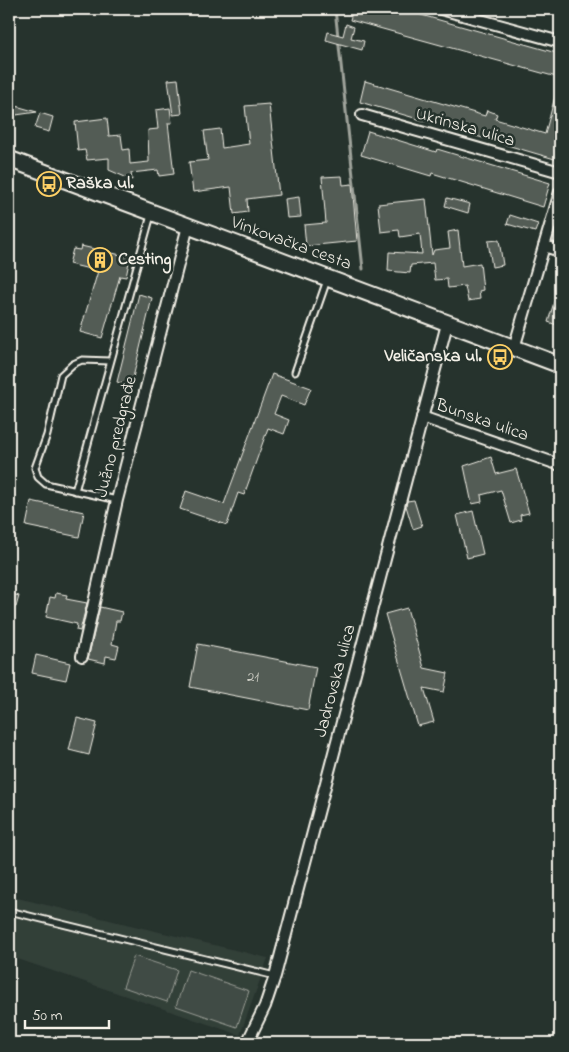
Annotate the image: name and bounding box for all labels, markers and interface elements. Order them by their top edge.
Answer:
street label: Ukrinska ulica [412,101,518,155]
bus stop icon: Raška ul. [36,171,62,197]
place label: Raška ul. [66,171,134,197]
street label: Vinkovačka cesta [226,210,355,278]
building icon: Cesting [87,247,113,273]
place label: Cesting [118,247,171,274]
place label: Veličanska ul. [383,344,482,370]
bus stop icon: Veličanska ul. [487,344,513,370]
street label: Južno predgrađe [89,373,146,501]
street label: Bunska ulica [431,393,532,449]
street label: Jadrovska ulica [308,622,364,740]
house number: 21 [247,666,259,688]
scale bar [25,997,109,1029]
text: 50 m [32,1005,63,1027]

